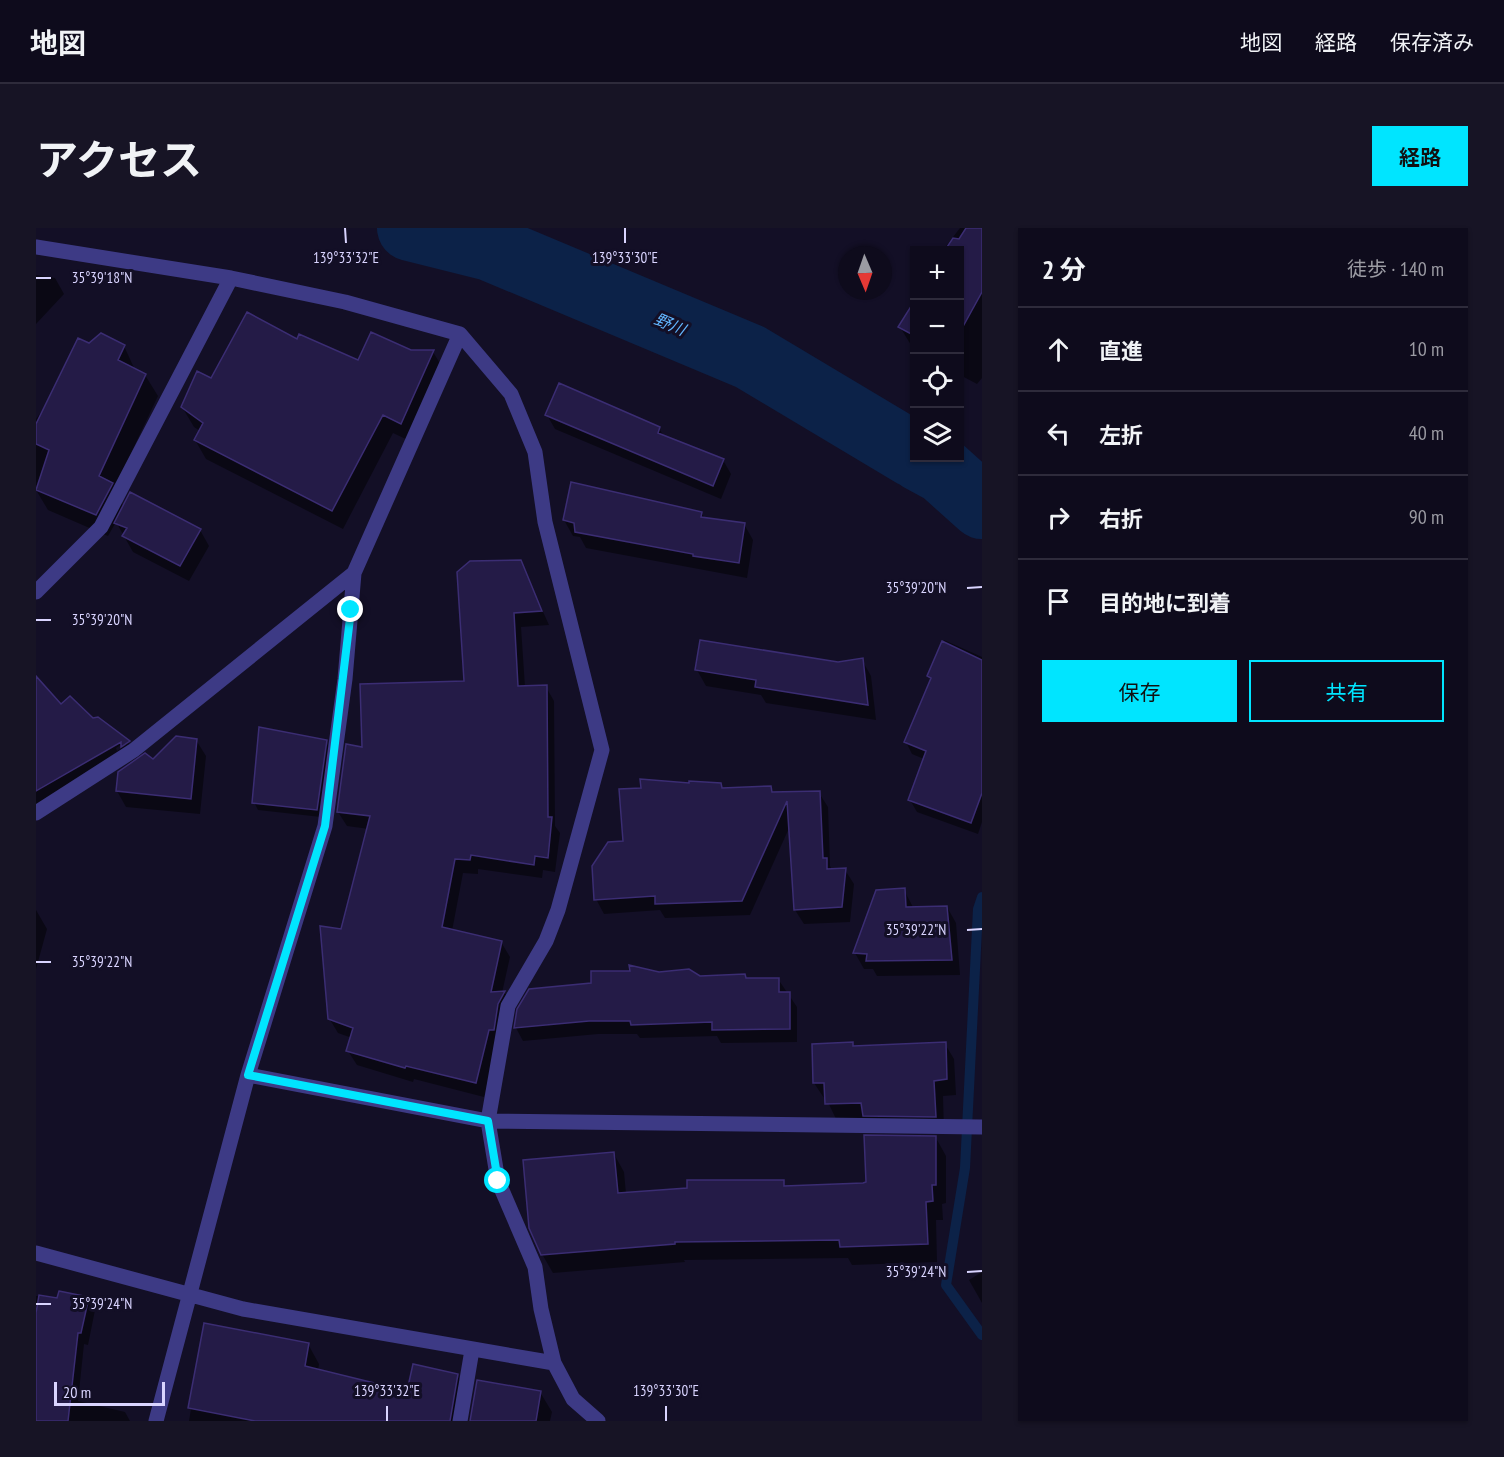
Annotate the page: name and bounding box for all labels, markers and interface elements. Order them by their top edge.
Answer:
text: 地図 [30,24,86,61]
text: 地図 [1240,29,1282,56]
text: 経路 [1315,29,1357,56]
text: 保存済み [1390,29,1474,56]
button: 経路 [1372,126,1468,186]
text: アクセス [36,132,202,187]
north arrow [838,246,892,300]
map controls [910,246,964,462]
button: + [910,246,964,300]
text: 139°33'32"E [313,248,379,267]
text: 139°33'30"E [592,248,658,267]
text: 2 分 [1042,253,1086,286]
text: 徒歩 · 140 m [1347,256,1444,282]
text: 35°39'18"N [72,268,132,287]
button: − [910,300,964,354]
water label: 野川 [651,309,690,340]
icon: ahead [1042,333,1075,366]
text: 10 m [1409,336,1444,362]
text: 直進 [1099,337,1143,365]
button: locate [910,354,964,408]
button: layers [910,408,964,462]
icon: left [1042,417,1075,450]
text: 40 m [1409,420,1444,446]
text: 左折 [1099,421,1143,449]
icon: right [1042,501,1075,534]
text: 90 m [1409,504,1444,530]
text: 右折 [1099,505,1143,533]
text: 35°39'20"N [886,578,946,597]
icon: arrive [1042,585,1075,618]
text: 目的地に到着 [1099,589,1231,617]
route end [337,596,363,622]
text: 35°39'20"N [72,610,132,629]
button: 保存 [1042,660,1237,722]
button: 共有 [1249,660,1444,722]
text: 35°39'22"N [886,920,946,939]
text: 35°39'22"N [72,952,132,971]
route start [484,1167,510,1193]
text: 35°39'24"N [886,1262,946,1281]
text: 35°39'24"N [72,1294,132,1313]
scale bar [54,1379,165,1406]
text: 139°33'32"E [354,1381,420,1400]
text: 139°33'30"E [633,1381,699,1400]
text: 20 m [63,1382,91,1402]

